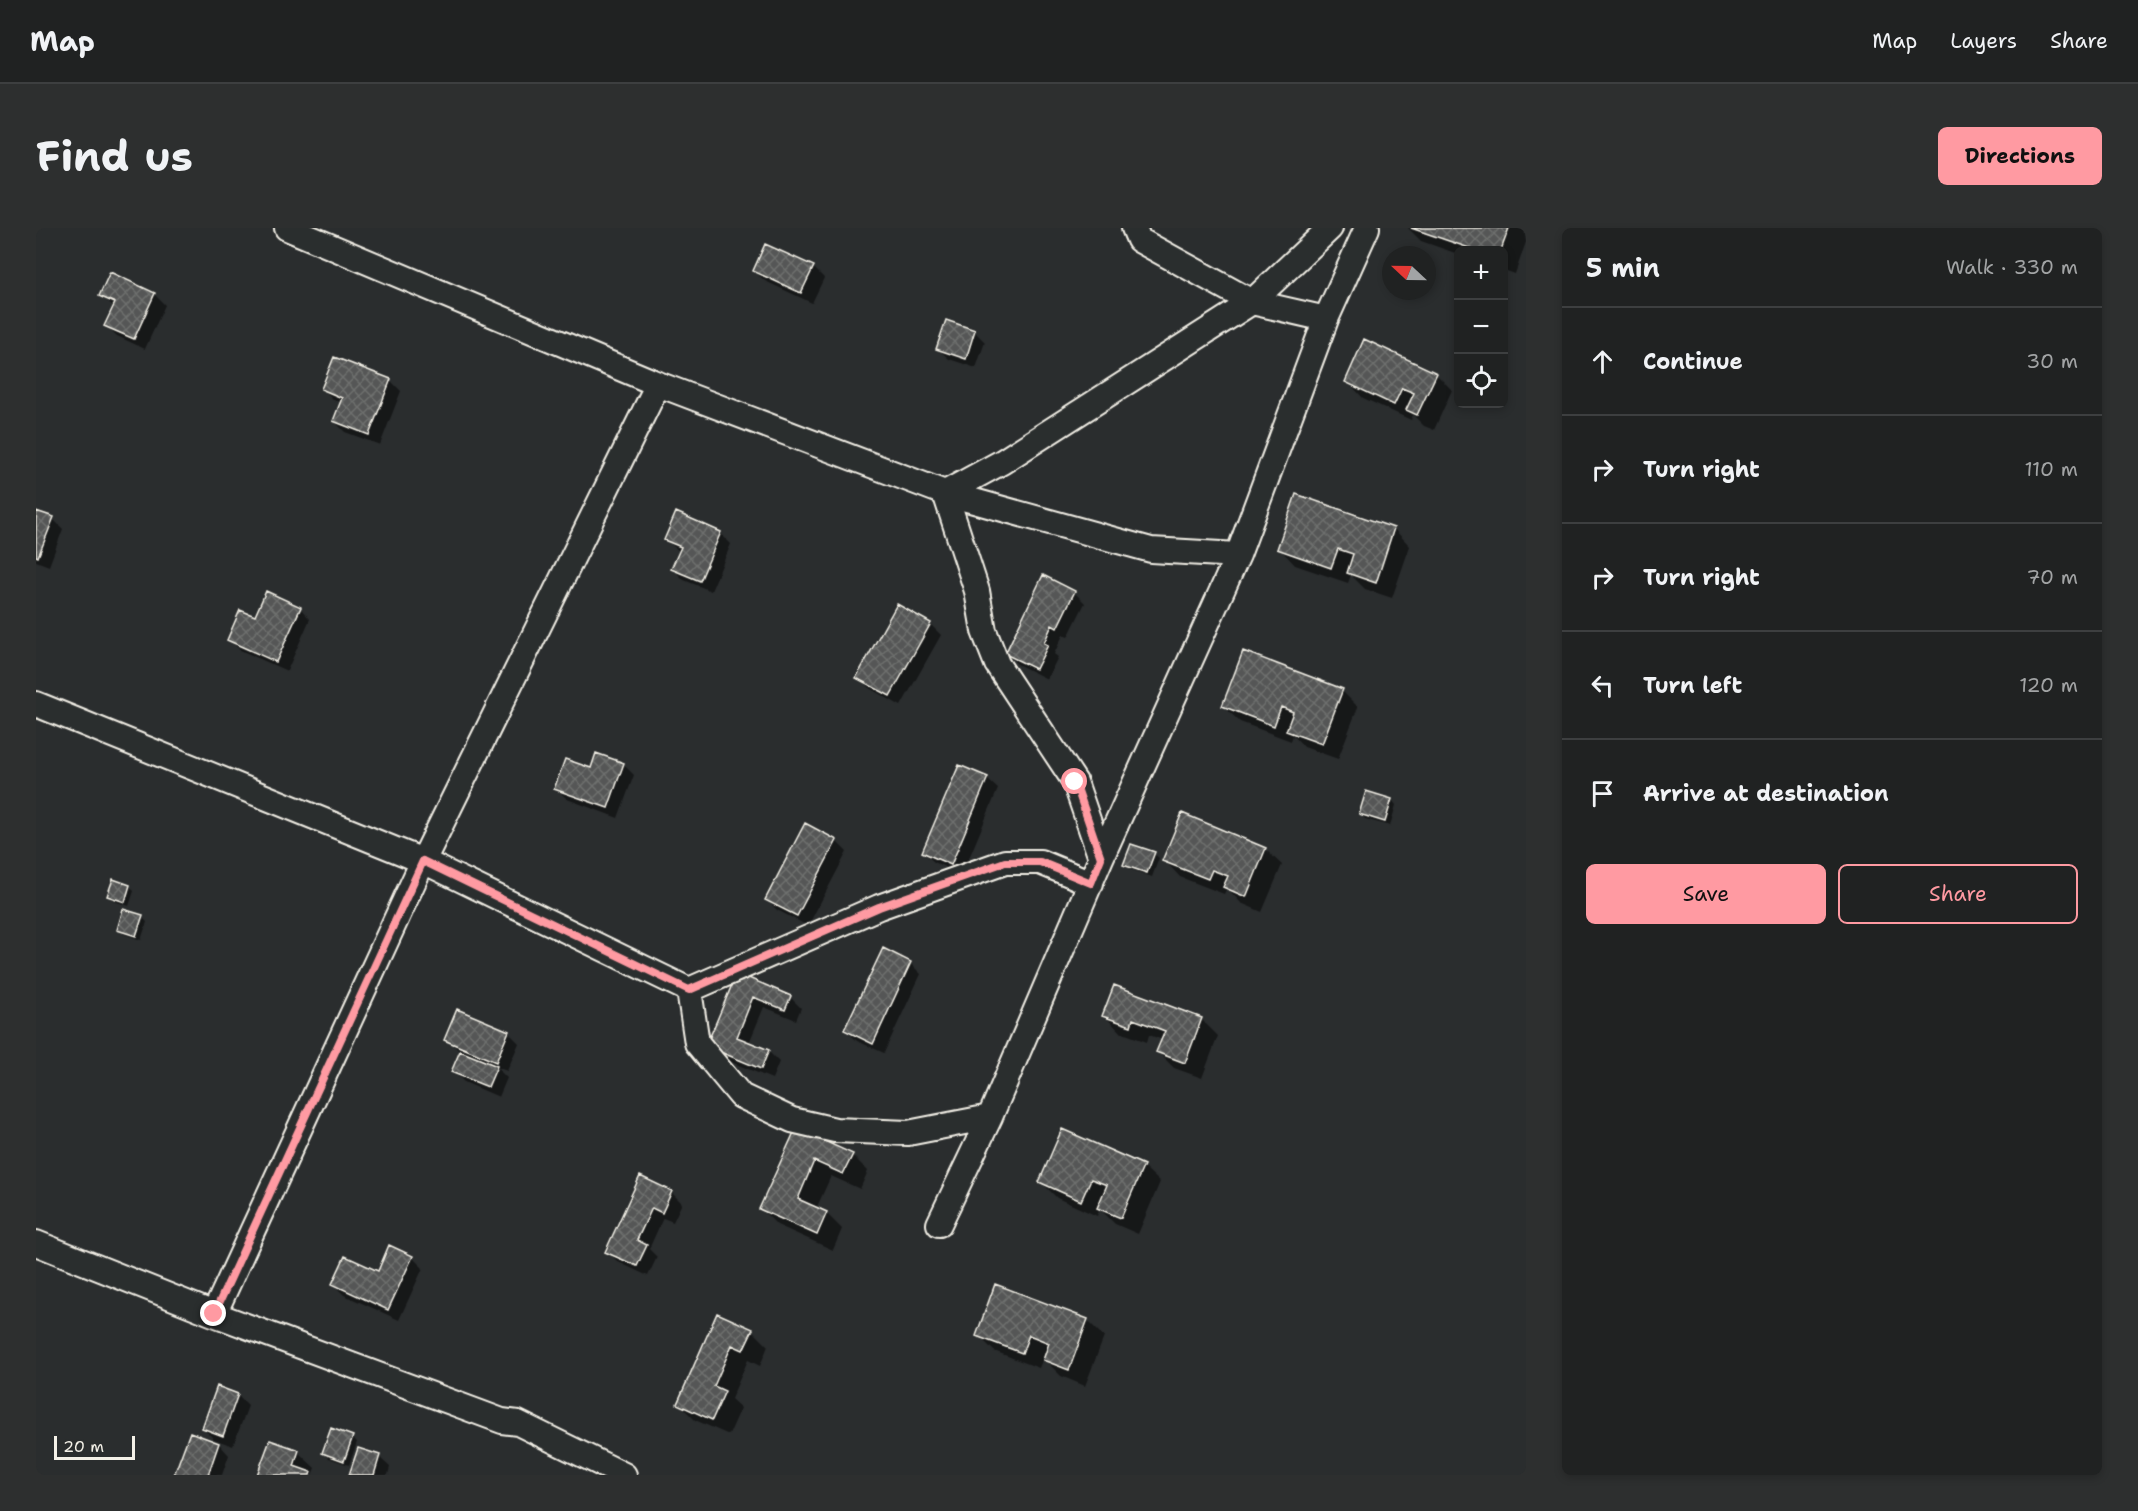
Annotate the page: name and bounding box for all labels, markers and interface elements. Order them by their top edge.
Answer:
text: Map [30,22,95,60]
text: Map [1872,27,1917,55]
text: Layers [1950,27,2017,55]
text: Share [2050,27,2108,55]
button: Directions [1938,127,2102,185]
text: Find us [36,128,193,184]
north arrow [1382,246,1436,300]
map controls [1454,246,1508,408]
button: + [1454,246,1508,300]
text: 5 min [1586,250,1660,285]
text: Walk · 330 m [1946,254,2078,280]
button: − [1454,300,1508,354]
icon: ahead [1586,345,1619,378]
text: Continue [1643,347,1743,376]
text: 30 m [2026,348,2078,374]
button: locate [1454,354,1508,408]
icon: right [1586,453,1619,486]
text: Turn right [1643,455,1760,484]
text: 110 m [2024,456,2078,482]
icon: right [1586,561,1619,594]
text: Turn right [1643,563,1760,592]
text: 70 m [2026,564,2078,590]
icon: left [1586,669,1619,702]
text: Turn left [1643,671,1742,700]
text: 120 m [2019,672,2078,698]
route start [1061,768,1087,794]
icon: arrive [1586,777,1619,810]
text: Arrive at destination [1643,779,1889,808]
button: Save [1586,864,1826,924]
button: Share [1838,864,2078,924]
route end [200,1300,226,1326]
scale bar [54,1433,135,1460]
text: 20 m [63,1436,104,1457]

